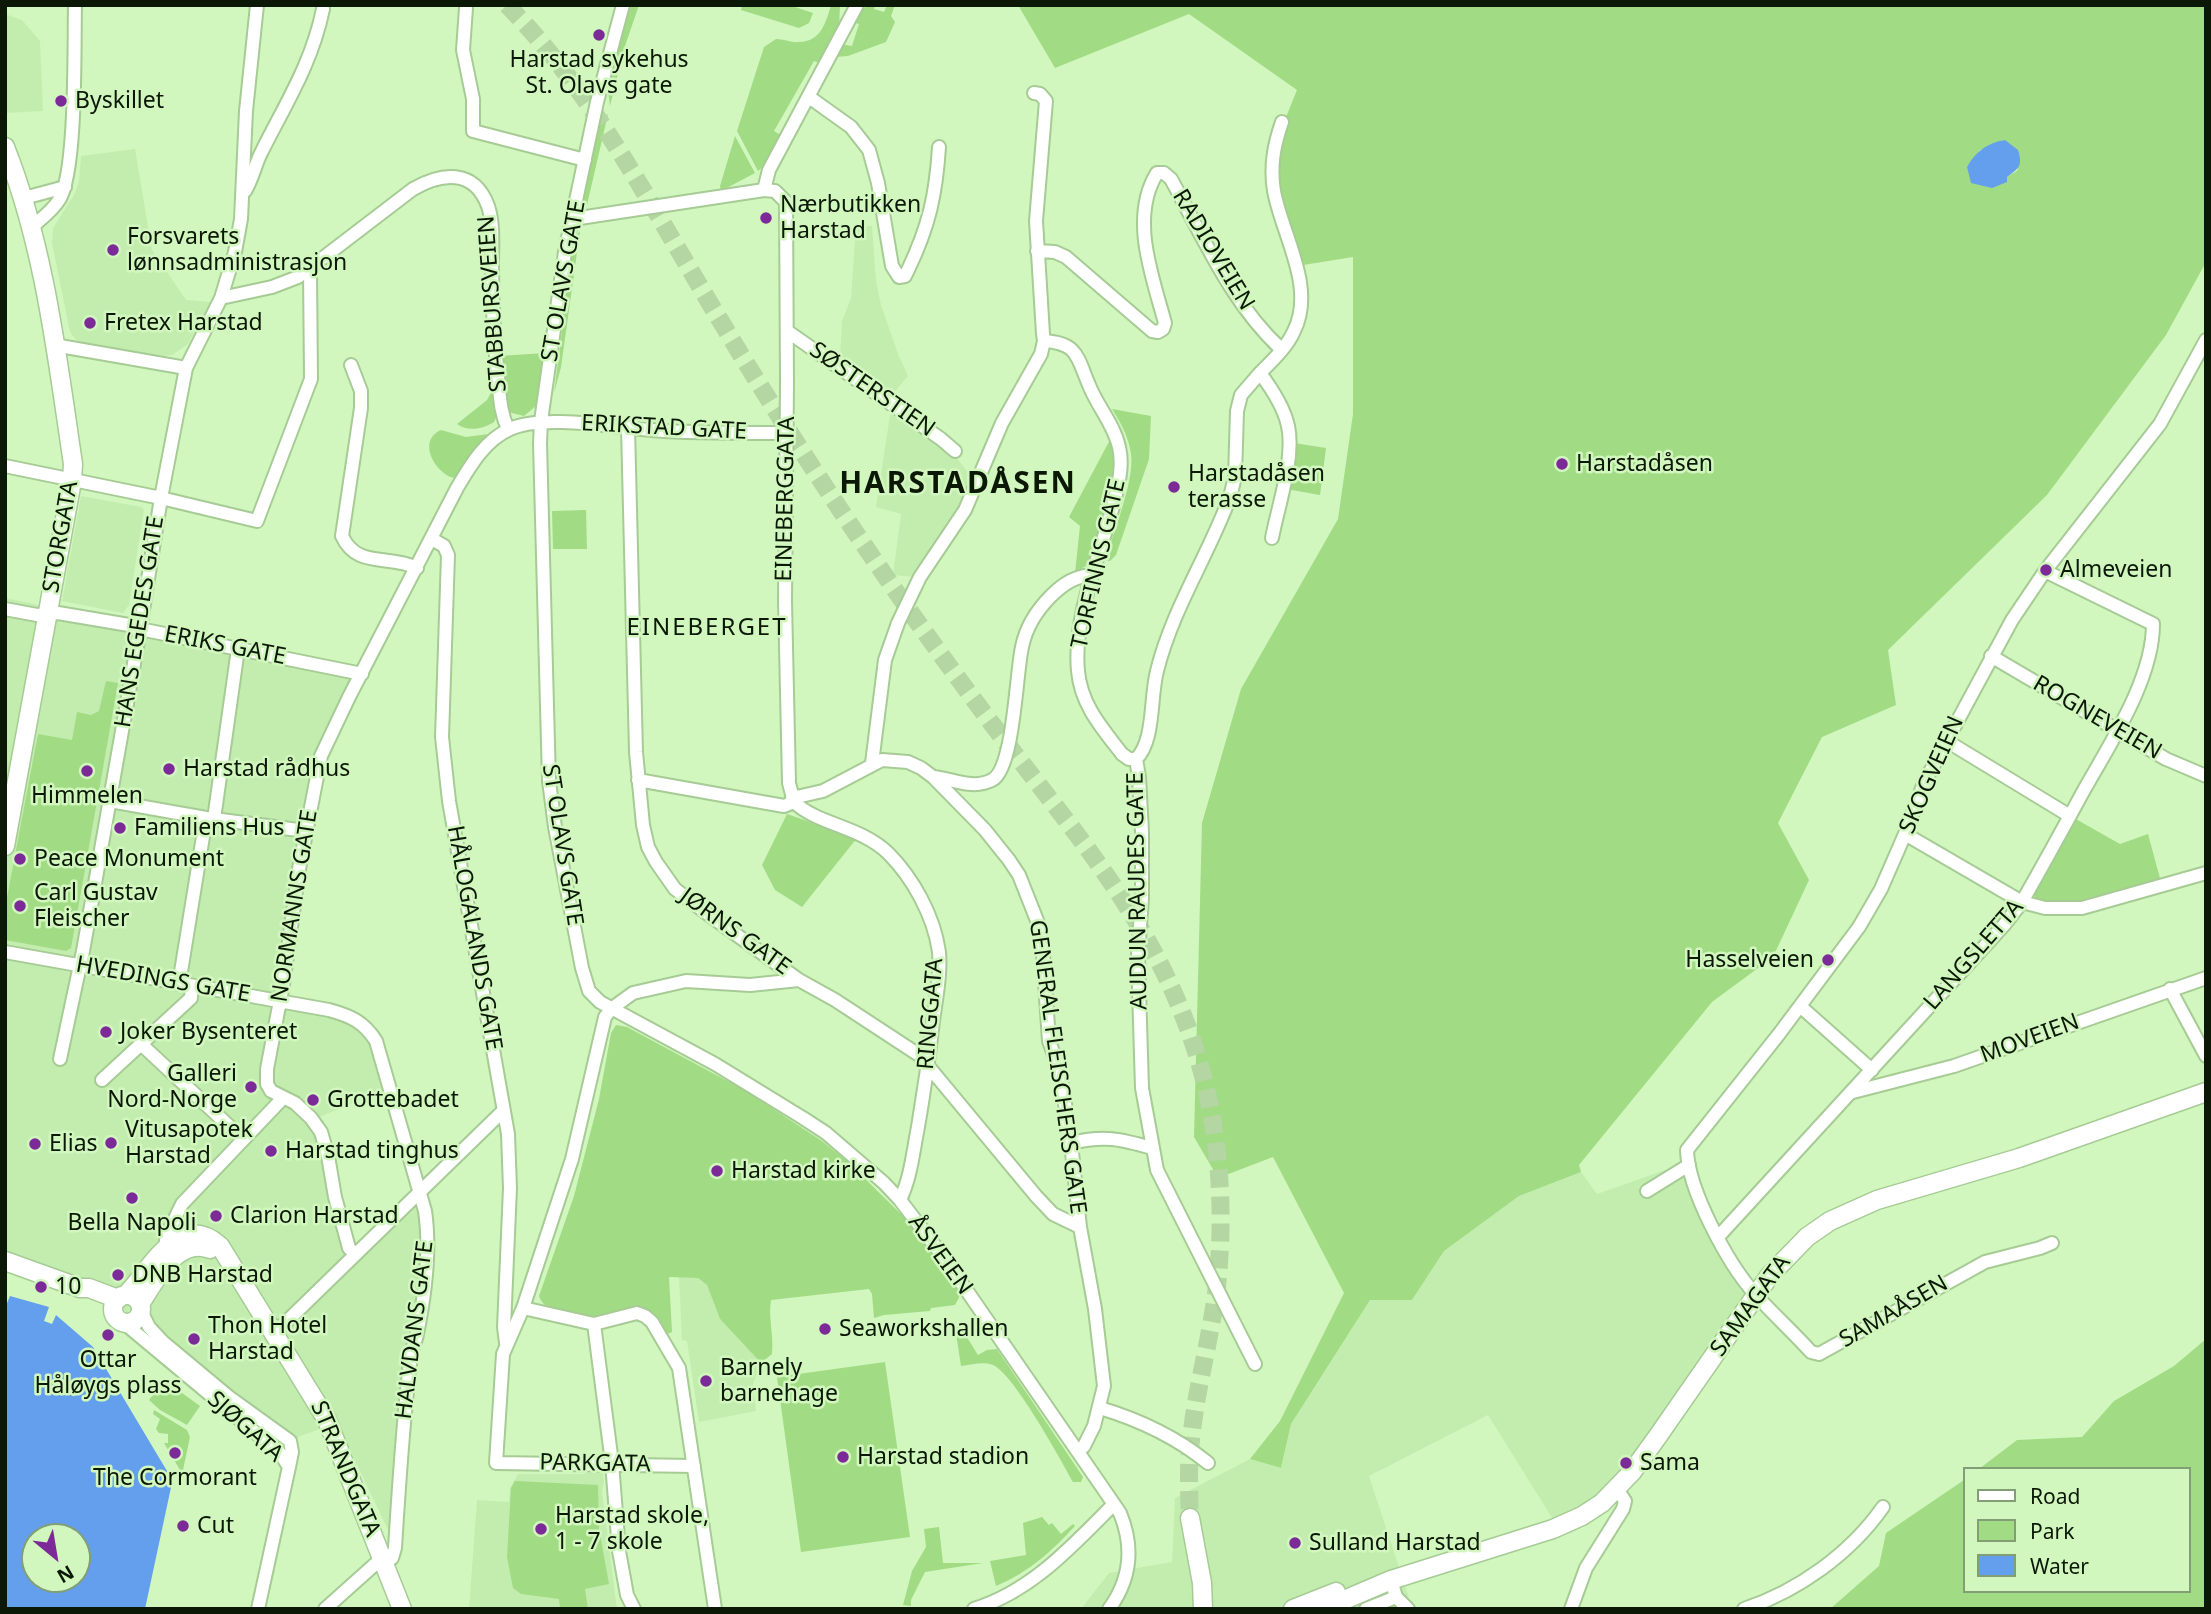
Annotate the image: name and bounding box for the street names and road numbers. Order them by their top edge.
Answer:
street label: RADIOVEIEN [1166,185,1260,315]
street label: ST OLAVS GATE [536,198,592,364]
street label: STABBURSVEIEN [473,215,513,393]
street label: SØSTERSTIEN [804,337,940,443]
street label: ERIKSTAD GATE [580,410,748,446]
street label: EINEBERGGATA [771,416,801,582]
street label: TORFINNS GATE [1066,476,1132,652]
street label: STORGATA [38,479,84,595]
street label: HANS EGEDES GATE [110,514,170,730]
street label: ERIKS GATE [162,621,288,671]
street label: ROGNEVEIEN [2028,670,2166,766]
street label: SKOGVEIEN [1894,712,1970,838]
street label: ST OLAVS GATE [536,762,588,928]
street label: AUDUN RAUDES GATE [1122,772,1154,1010]
street label: NORMANNS GATE [266,808,324,1004]
street label: HÅLOGALANDS GATE [441,823,507,1053]
street label: JØRNS GATE [674,883,796,981]
street label: LANGSLETTA [1918,894,2030,1016]
street label: GENERAL FLEISCHERS GATE [1023,918,1091,1216]
street label: HVEDINGS GATE [74,951,252,1009]
street label: RINGGATA [912,957,950,1071]
street label: MOVEIEN [1977,1008,2083,1070]
street label: ÅSVEIEN [902,1210,978,1300]
street label: HALVDANS GATE [390,1239,440,1421]
street label: SAMAGATA [1705,1250,1797,1362]
street label: SAMAÅSEN [1835,1270,1953,1354]
street label: SJØGATA [201,1386,289,1468]
street label: STRANDGATA [304,1397,386,1541]
street label: PARKGATA [539,1449,651,1479]

